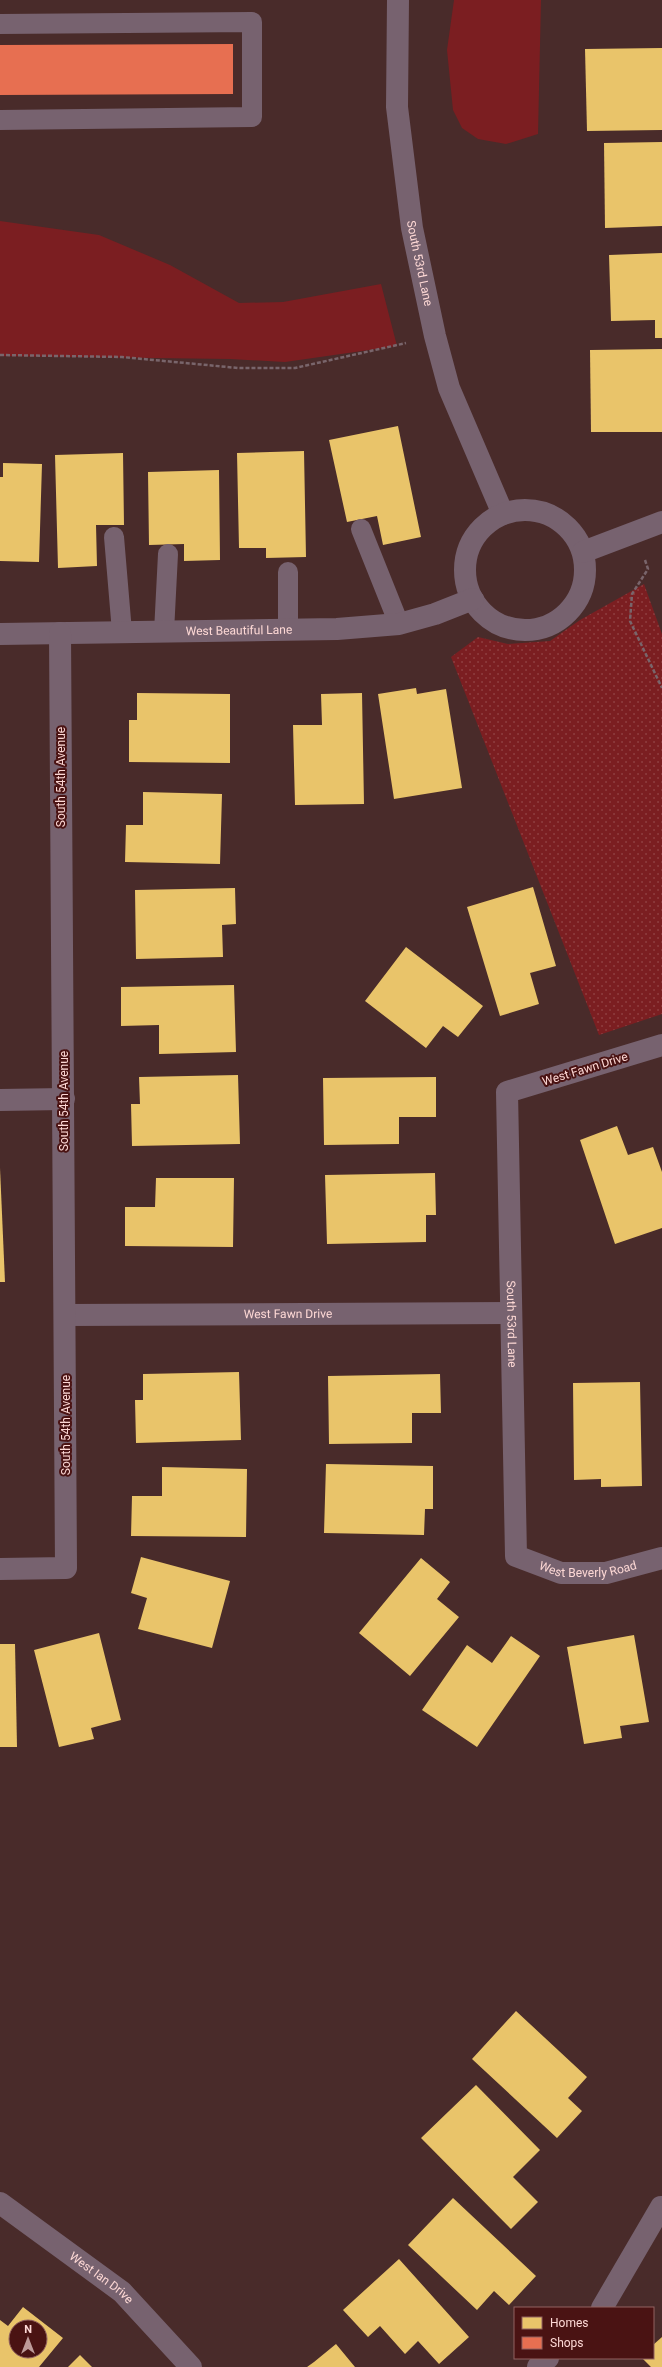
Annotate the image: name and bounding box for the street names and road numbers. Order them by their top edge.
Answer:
street label: South 53rd Lane [404,220,435,307]
street label: West Beautiful Lane [186,623,292,638]
street label: South 54th Avenue [54,727,68,827]
street label: West Fawn Drive [541,1049,629,1089]
street label: South 54th Avenue [57,1051,71,1151]
street label: South 53rd Lane [504,1280,519,1368]
street label: West Fawn Drive [244,1307,332,1321]
street label: South 54th Avenue [59,1375,73,1475]
street label: West Beverly Road [537,1558,638,1580]
street label: West Ian Drive [67,2249,136,2306]

